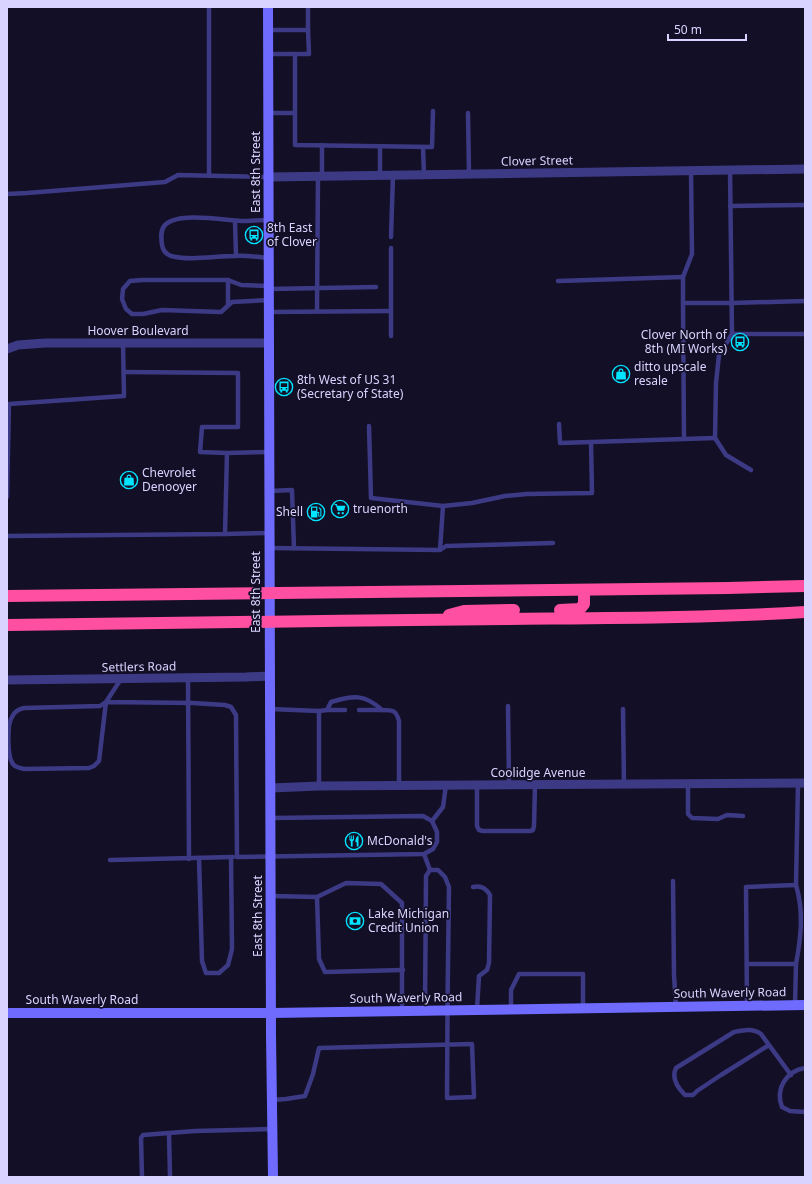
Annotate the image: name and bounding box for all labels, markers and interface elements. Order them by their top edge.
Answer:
scale bar [668,16,746,42]
text: 50 m [674,21,702,38]
street label: East 8th Street [247,130,264,213]
street label: Clover Street [501,151,574,170]
place label: 8th East of Clover [267,219,317,250]
bus stop icon: 8th East of Clover [244,225,264,245]
street label: Hoover Boulevard [87,322,189,339]
place label: Clover North of 8th (MI Works) [641,326,728,357]
bus stop icon: Clover North of 8th (MI Works) [730,332,750,352]
place label: ditto upscale resale [634,358,707,389]
shop icon: ditto upscale resale [611,364,631,384]
place label: 8th West of US 31 (Secretary of State) [297,371,404,402]
bus stop icon: 8th West of US 31 (Secretary of State) [274,377,294,397]
place label: Chevrolet Denooyer [142,464,197,495]
shop icon: Chevrolet Denooyer [119,470,139,490]
supermarket icon: truenorth [330,499,350,519]
place label: truenorth [353,500,408,517]
fuel station icon: Shell [306,502,326,522]
place label: Shell [276,503,303,520]
street label: East 8th Street [247,550,264,633]
street label: Settlers Road [102,657,176,676]
street label: Coolidge Avenue [490,764,586,781]
restaurant icon: McDonald's [344,831,364,851]
place label: McDonald's [367,832,433,849]
street label: East 8th Street [249,874,266,957]
place label: Lake Michigan Credit Union [368,905,449,936]
bank icon: Lake Michigan Credit Union [345,911,365,931]
street label: South Waverly Road [673,983,787,1002]
street label: South Waverly Road [349,988,463,1007]
street label: South Waverly Road [26,991,138,1008]

